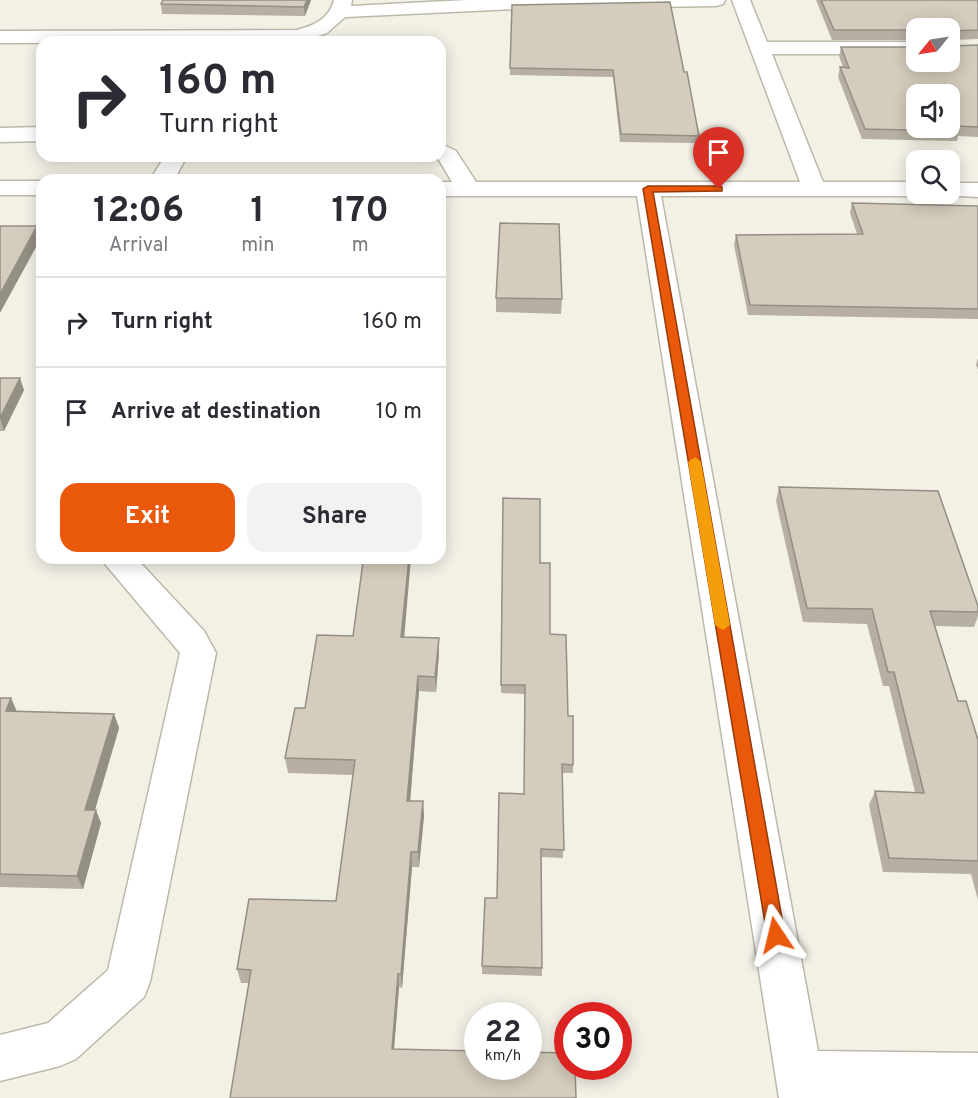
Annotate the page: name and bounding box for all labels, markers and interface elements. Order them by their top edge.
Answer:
north arrow [906,18,960,72]
map controls [906,18,960,204]
text: 160 m [159,56,277,109]
icon: right [60,60,138,138]
button: sound [906,84,960,138]
text: Turn right [159,108,278,142]
pin [693,127,744,189]
icon: arrive [702,136,735,169]
button: search [906,150,960,204]
text: 12:06 [93,189,184,235]
text: 1 [251,189,265,235]
text: 170 [332,189,389,235]
text: Arrival [109,233,168,259]
text: min [241,233,274,259]
text: m [352,233,369,259]
icon: right [60,306,93,339]
text: Turn right [111,309,213,336]
text: 160 m [363,309,422,336]
icon: arrive [60,396,93,429]
text: Arrive at destination [111,399,321,426]
text: 10 m [376,399,422,426]
button: Exit [60,483,235,552]
button: Share [247,483,422,552]
position arrow [744,903,808,967]
speed limit sign: 30 [554,1002,632,1080]
text: 22 [485,1015,521,1052]
text: km/h [485,1047,521,1066]

